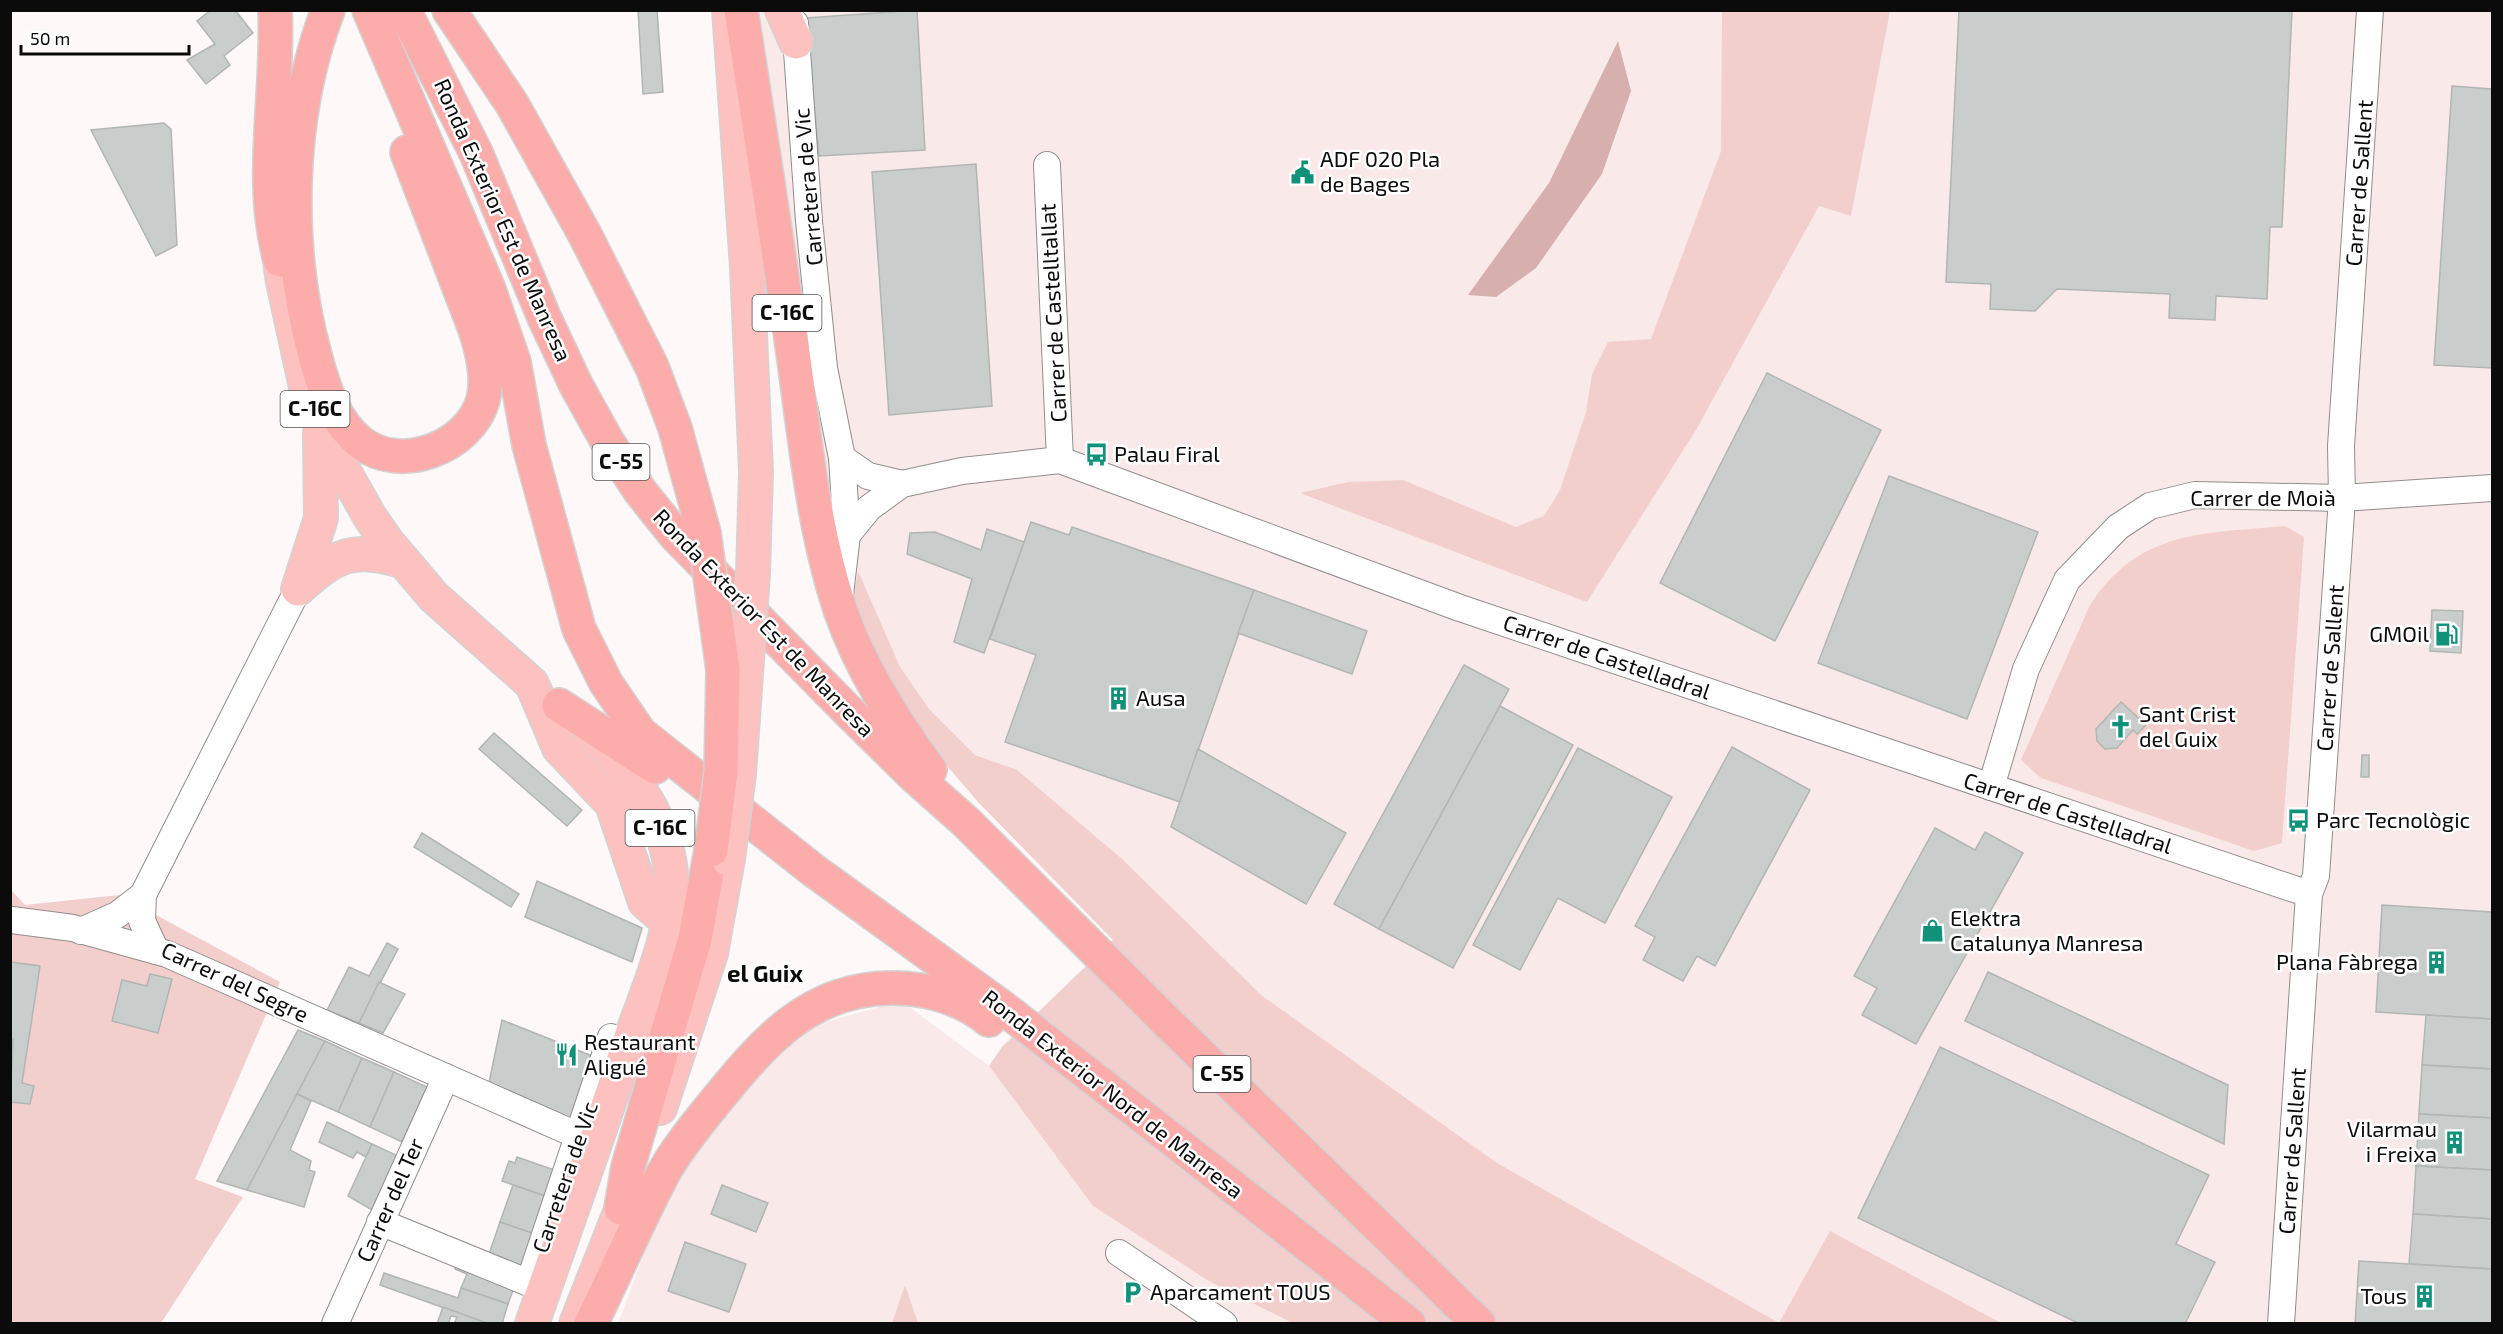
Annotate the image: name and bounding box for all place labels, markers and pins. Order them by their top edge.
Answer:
place label: ADF 020 Pla de Bages [1320,145,1440,196]
public building icon: ADF 020 Pla de Bages [1289,159,1315,185]
place label: Palau Firal [1114,440,1220,466]
bus stop icon: Palau Firal [1083,441,1109,467]
place label: GMOil [2369,620,2429,646]
fuel station icon: GMOil [2434,621,2460,647]
place label: Ausa [1136,684,1185,710]
building icon: Ausa [1105,685,1131,711]
place label: Sant Crist del Guix [2139,700,2236,751]
church icon: Sant Crist del Guix [2108,714,2134,740]
place label: Parc Tecnològic [2316,806,2470,832]
bus stop icon: Parc Tecnològic [2285,807,2311,833]
place label: Elektra Catalunya Manresa [1950,904,2143,955]
shop icon: Elektra Catalunya Manresa [1919,918,1945,944]
place label: Plana Fàbrega [2276,948,2418,974]
building icon: Plana Fàbrega [2423,949,2449,975]
place label: Restaurant Aligué [584,1028,696,1079]
restaurant icon: Restaurant Aligué [553,1042,579,1068]
place label: Vilarmau i Freixa [2347,1115,2437,1166]
building icon: Vilarmau i Freixa [2442,1129,2468,1155]
place label: Aparcament TOUS [1150,1278,1331,1304]
parking icon: Aparcament TOUS [1119,1279,1145,1305]
place label: Tous [2360,1282,2407,1308]
building icon: Tous [2412,1283,2438,1309]

